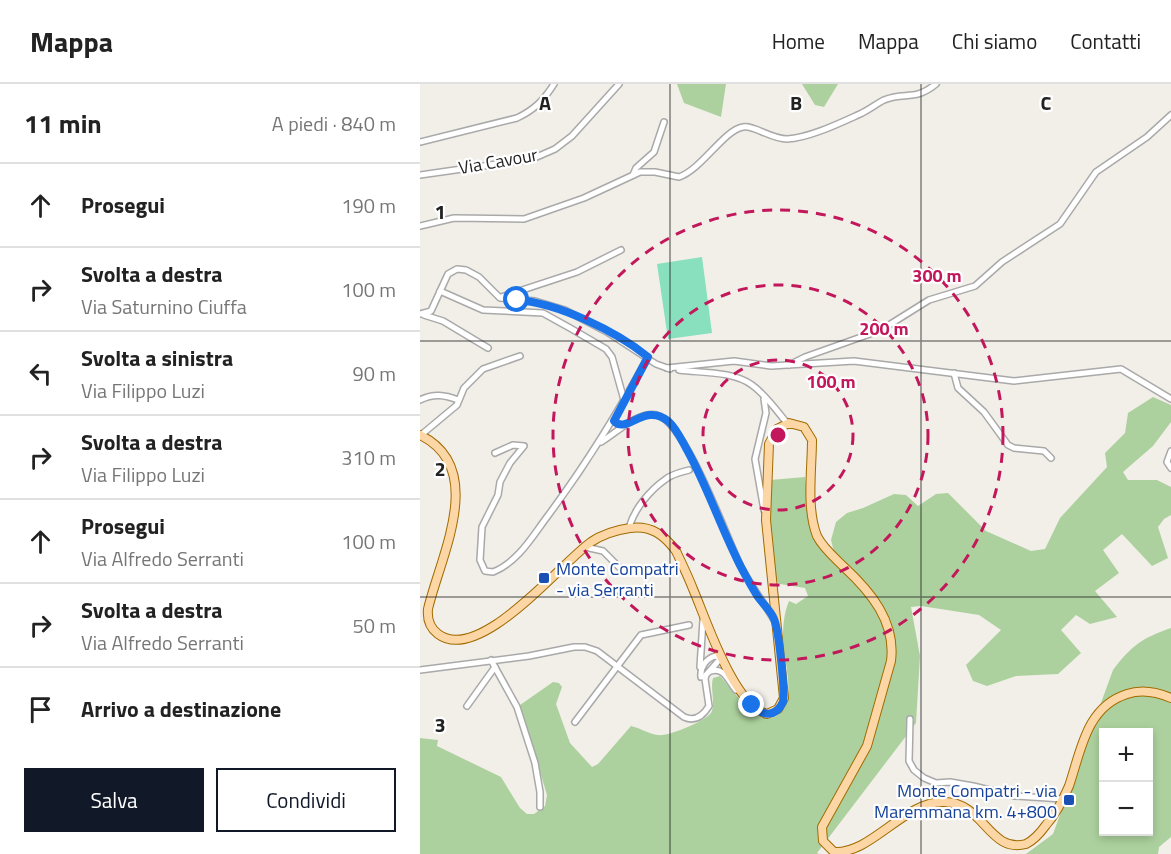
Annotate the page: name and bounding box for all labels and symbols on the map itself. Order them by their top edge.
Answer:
text: A [539,87,551,118]
text: B [790,87,802,118]
text: C [1041,87,1052,118]
street label: Via Cavour [456,141,540,181]
text: 1 [434,196,446,227]
text: 300 m [912,262,962,289]
route start [503,286,529,312]
text: 200 m [859,315,909,342]
text: 100 m [806,368,856,395]
centre of rings [768,425,788,445]
text: 2 [434,453,446,484]
place label: Monte Compatri - via Serranti [556,555,679,603]
marker: Monte Compatri - via Serranti [537,571,551,585]
route end [738,691,764,717]
text: 3 [434,709,446,740]
place label: Monte Compatri - via Maremmana km. 4+800 [874,777,1057,825]
marker: Monte Compatri - via Maremmana km. 4+800 [1062,793,1076,807]

